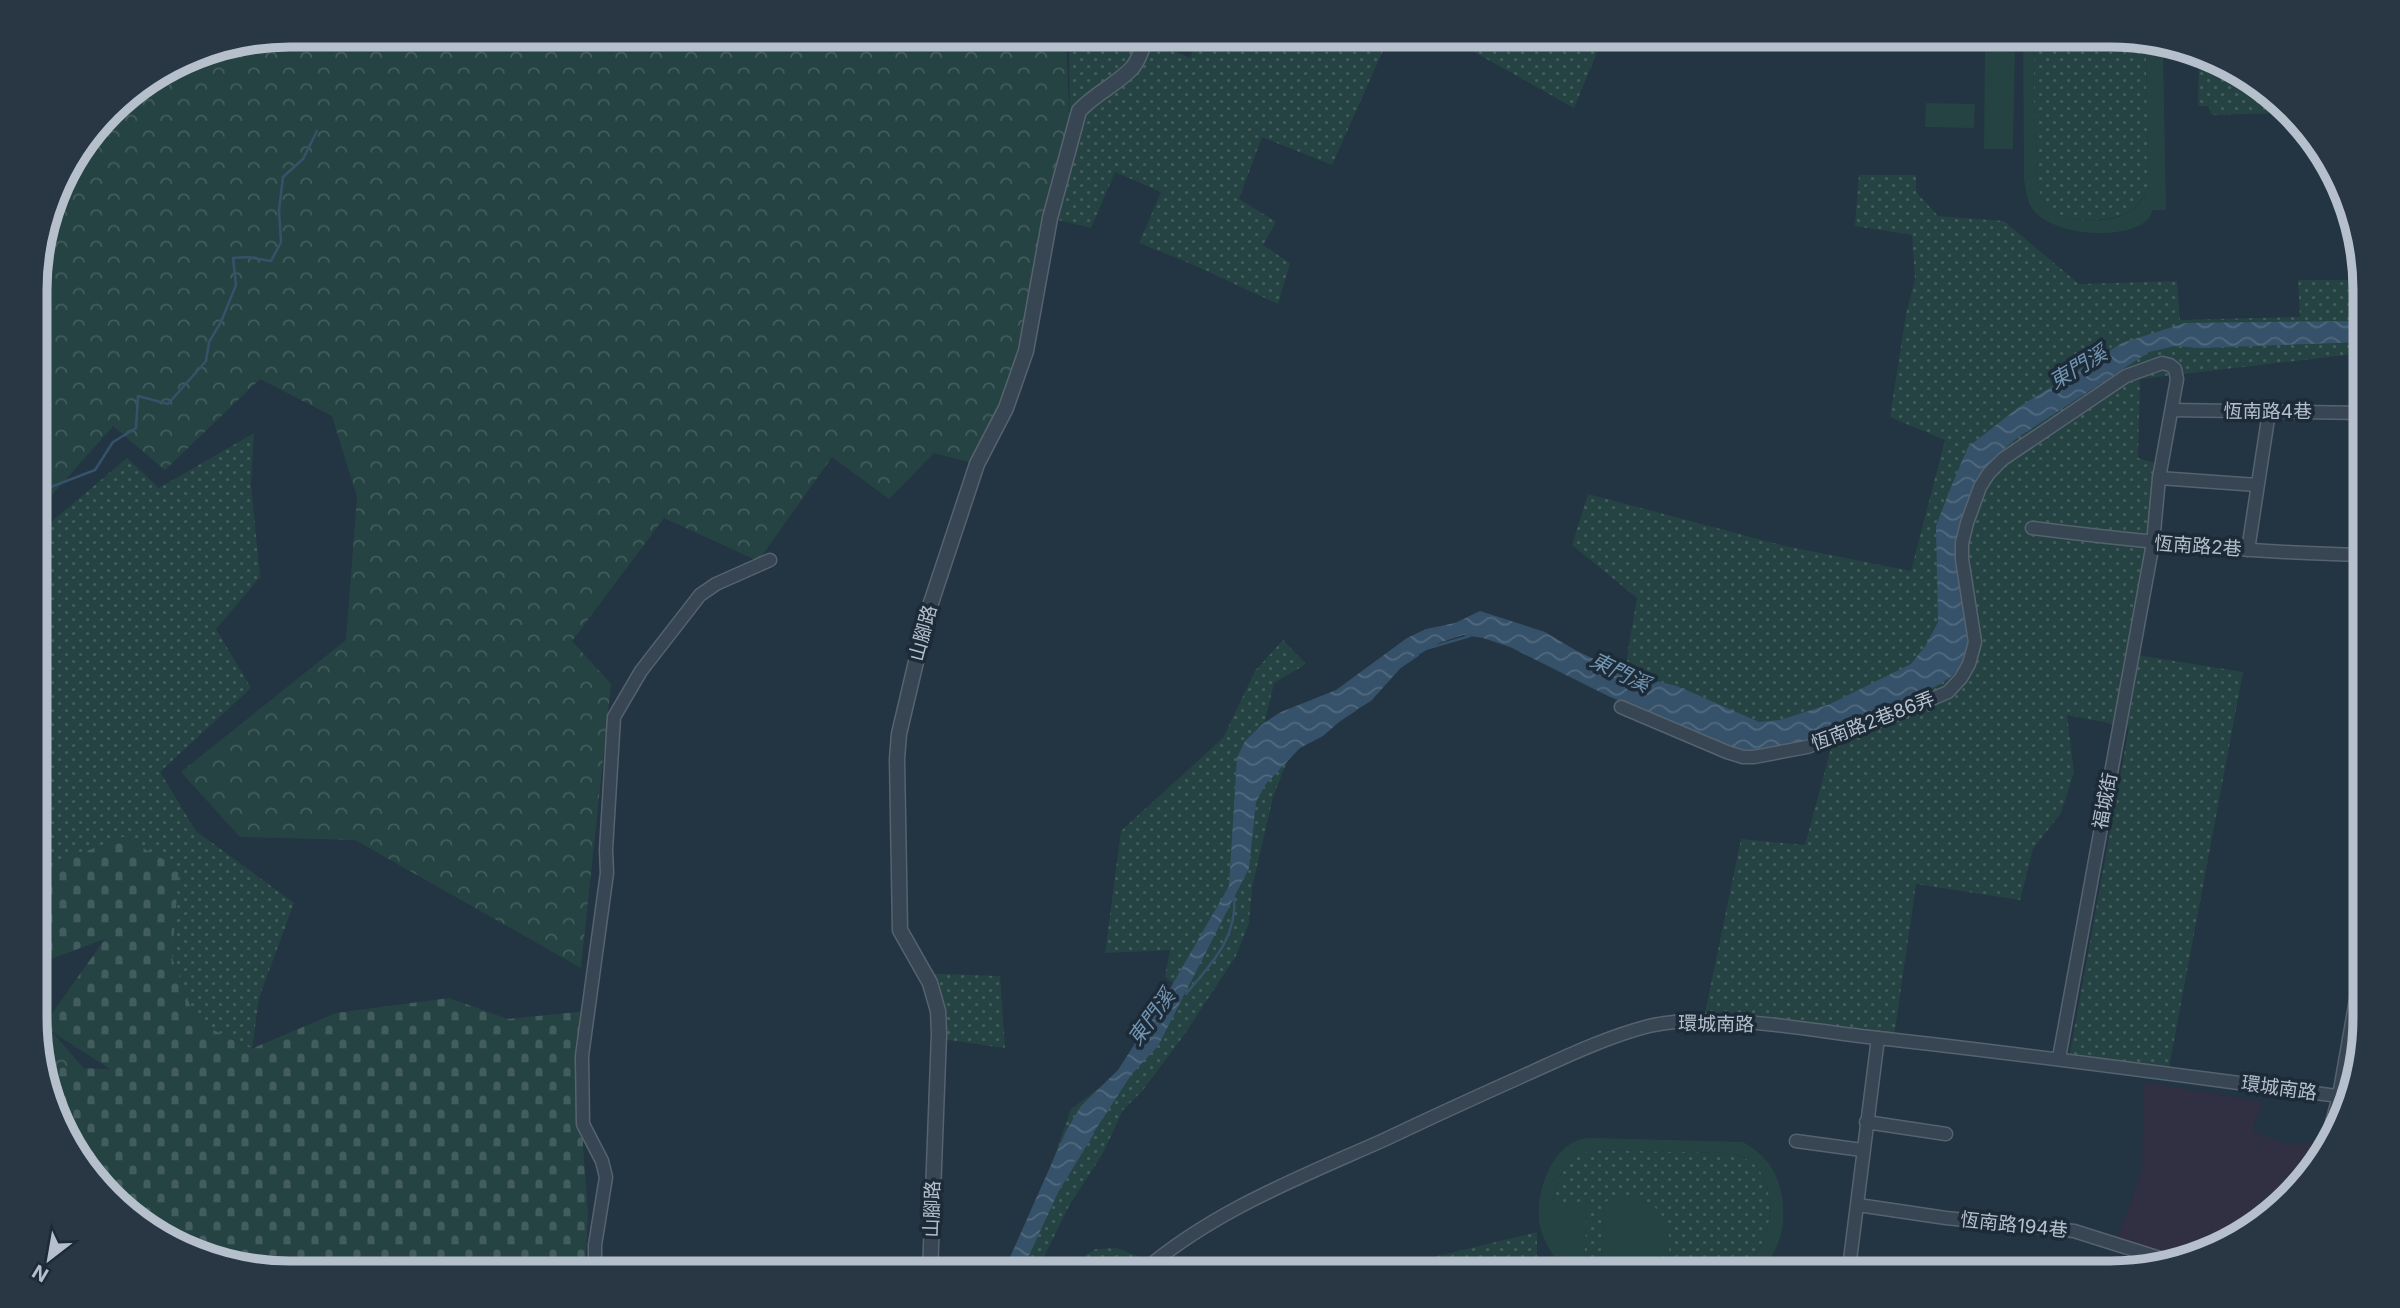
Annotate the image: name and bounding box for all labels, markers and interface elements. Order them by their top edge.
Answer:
water label: 東門溪 [2045,339,2114,394]
street label: 恆南路4巷 [2224,400,2312,423]
street label: 恆南路2巷 [2154,531,2242,561]
street label: 山腳路 [905,602,941,664]
water label: 東門溪 [1586,647,1656,698]
street label: 恆南路2巷86弄 [1808,687,1938,755]
street label: 福城街 [2088,771,2122,831]
water label: 東門溪 [1122,982,1181,1050]
street label: 環城南路 [1678,1012,1754,1036]
street label: 環城南路 [2240,1071,2318,1105]
street label: 山腳路 [920,1180,944,1238]
street label: 恆南路194巷 [1959,1208,2069,1242]
north arrow [14,1224,84,1294]
text: N [28,1260,53,1287]

